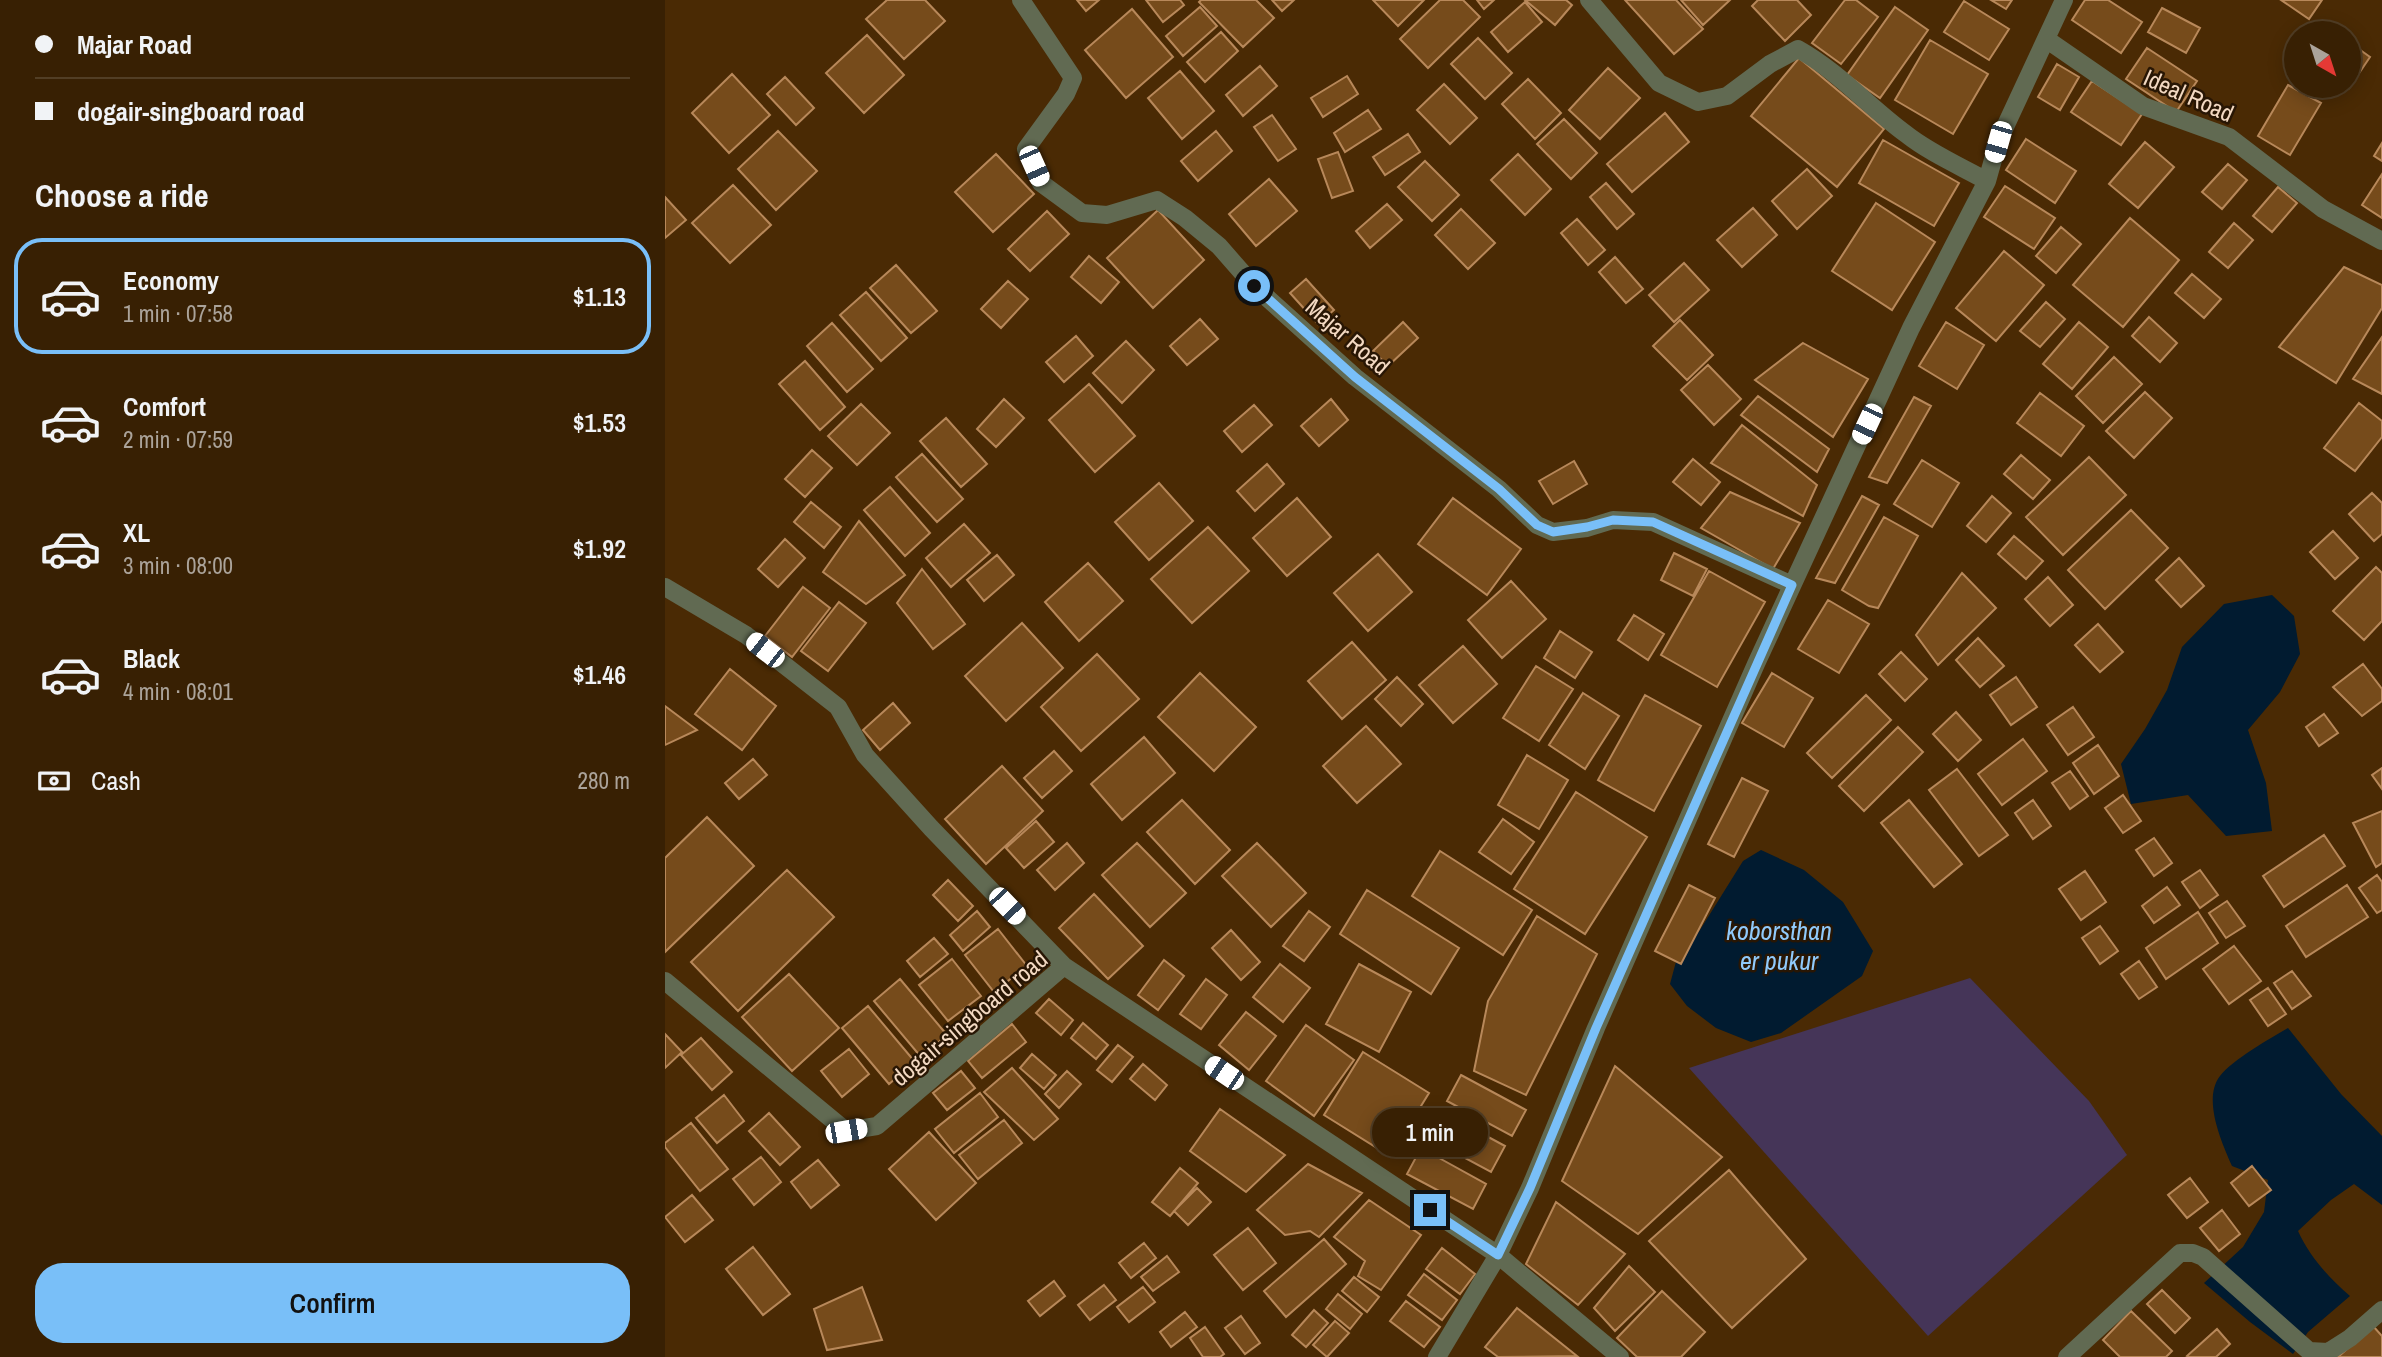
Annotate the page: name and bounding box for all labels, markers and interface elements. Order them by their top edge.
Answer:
north arrow [2284,21,2361,98]
map controls [2284,21,2361,98]
text: Majar Road [77,27,192,62]
street label: Ideal Road [2139,61,2239,129]
text: dogair-singboard road [77,94,304,129]
car [1983,119,2014,165]
car [1016,143,1053,189]
text: Choose a ride [35,174,209,217]
text: Economy [123,263,219,298]
icon: car [39,265,102,328]
route start [1238,270,1270,302]
text: $1.13 [573,279,626,314]
street label: Majar Road [1299,291,1397,381]
text: 1 min · 07:58 [123,298,233,329]
text: Comfort [123,389,206,424]
icon: car [39,391,102,454]
car [1849,401,1886,447]
text: $1.53 [573,405,626,440]
text: 2 min · 07:59 [123,424,233,455]
text: XL [123,515,150,550]
icon: car [39,517,102,580]
text: $1.92 [573,531,626,566]
text: 3 min · 08:00 [123,550,233,581]
car [742,629,789,671]
text: Black [123,641,180,676]
icon: car [39,643,102,706]
text: $1.46 [573,657,626,692]
text: 4 min · 08:01 [123,676,233,707]
icon: cash [35,762,73,800]
text: Cash [91,763,141,798]
text: 280 m [578,765,630,796]
car [985,884,1030,928]
water label: koborsthan er pukur [1726,913,1832,978]
street label: dogair-singboard road [884,943,1054,1093]
car [1201,1053,1248,1093]
callout: 1 min [1372,1108,1488,1158]
car [824,1117,869,1145]
text: 1 min [1406,1117,1454,1148]
route end [1414,1194,1446,1226]
button: Confirm [35,1263,630,1343]

